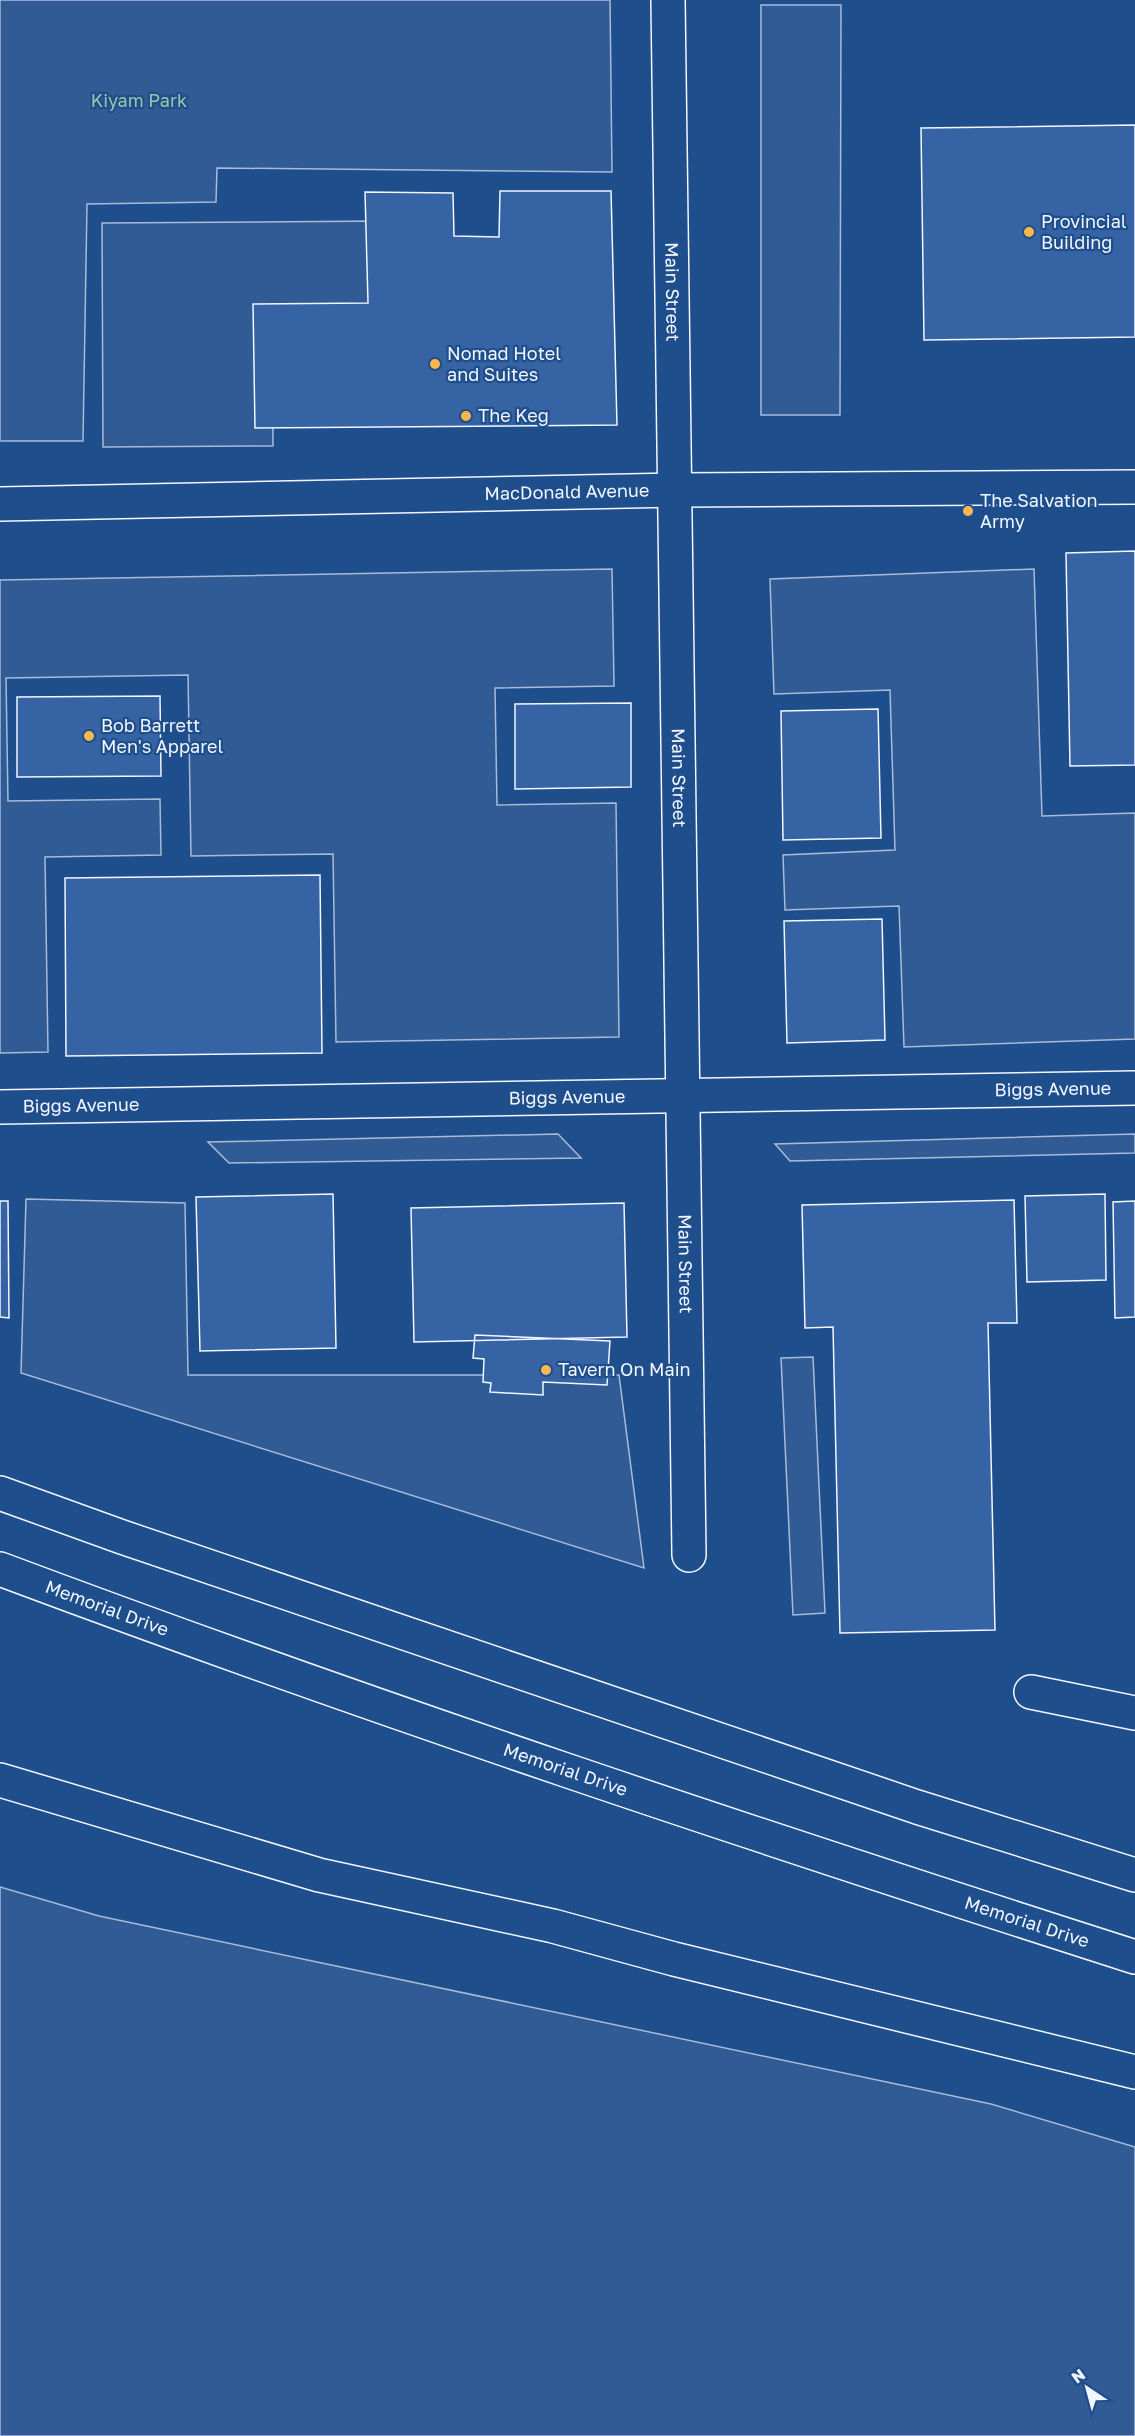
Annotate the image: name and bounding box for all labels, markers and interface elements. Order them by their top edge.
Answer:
park label: Kiyam Park [91,89,187,111]
place label: Provincial Building [1041,210,1127,253]
marker: Provincial Building [1022,225,1036,239]
street label: Main Street [661,242,685,342]
place label: Nomad Hotel and Suites [447,342,561,385]
marker: Nomad Hotel and Suites [428,357,442,371]
place label: The Keg [478,404,549,426]
marker: The Keg [459,409,473,423]
street label: MacDonald Avenue [484,479,650,504]
place label: The Salvation Army [980,489,1098,532]
marker: The Salvation Army [961,504,975,518]
place label: Bob Barrett Men's Apparel [101,714,223,757]
street label: Main Street [668,728,691,828]
marker: Bob Barrett Men's Apparel [82,729,96,743]
street label: Biggs Avenue [994,1076,1111,1100]
street label: Biggs Avenue [508,1085,625,1108]
street label: Biggs Avenue [22,1093,139,1117]
street label: Main Street [674,1214,698,1314]
place label: Tavern On Main [558,1358,691,1380]
marker: Tavern On Main [539,1363,553,1377]
street label: Memorial Drive [43,1575,172,1640]
street label: Memorial Drive [501,1738,631,1800]
street label: Memorial Drive [962,1891,1092,1952]
north arrow [1057,2358,1117,2418]
text: N [1067,2364,1089,2388]

